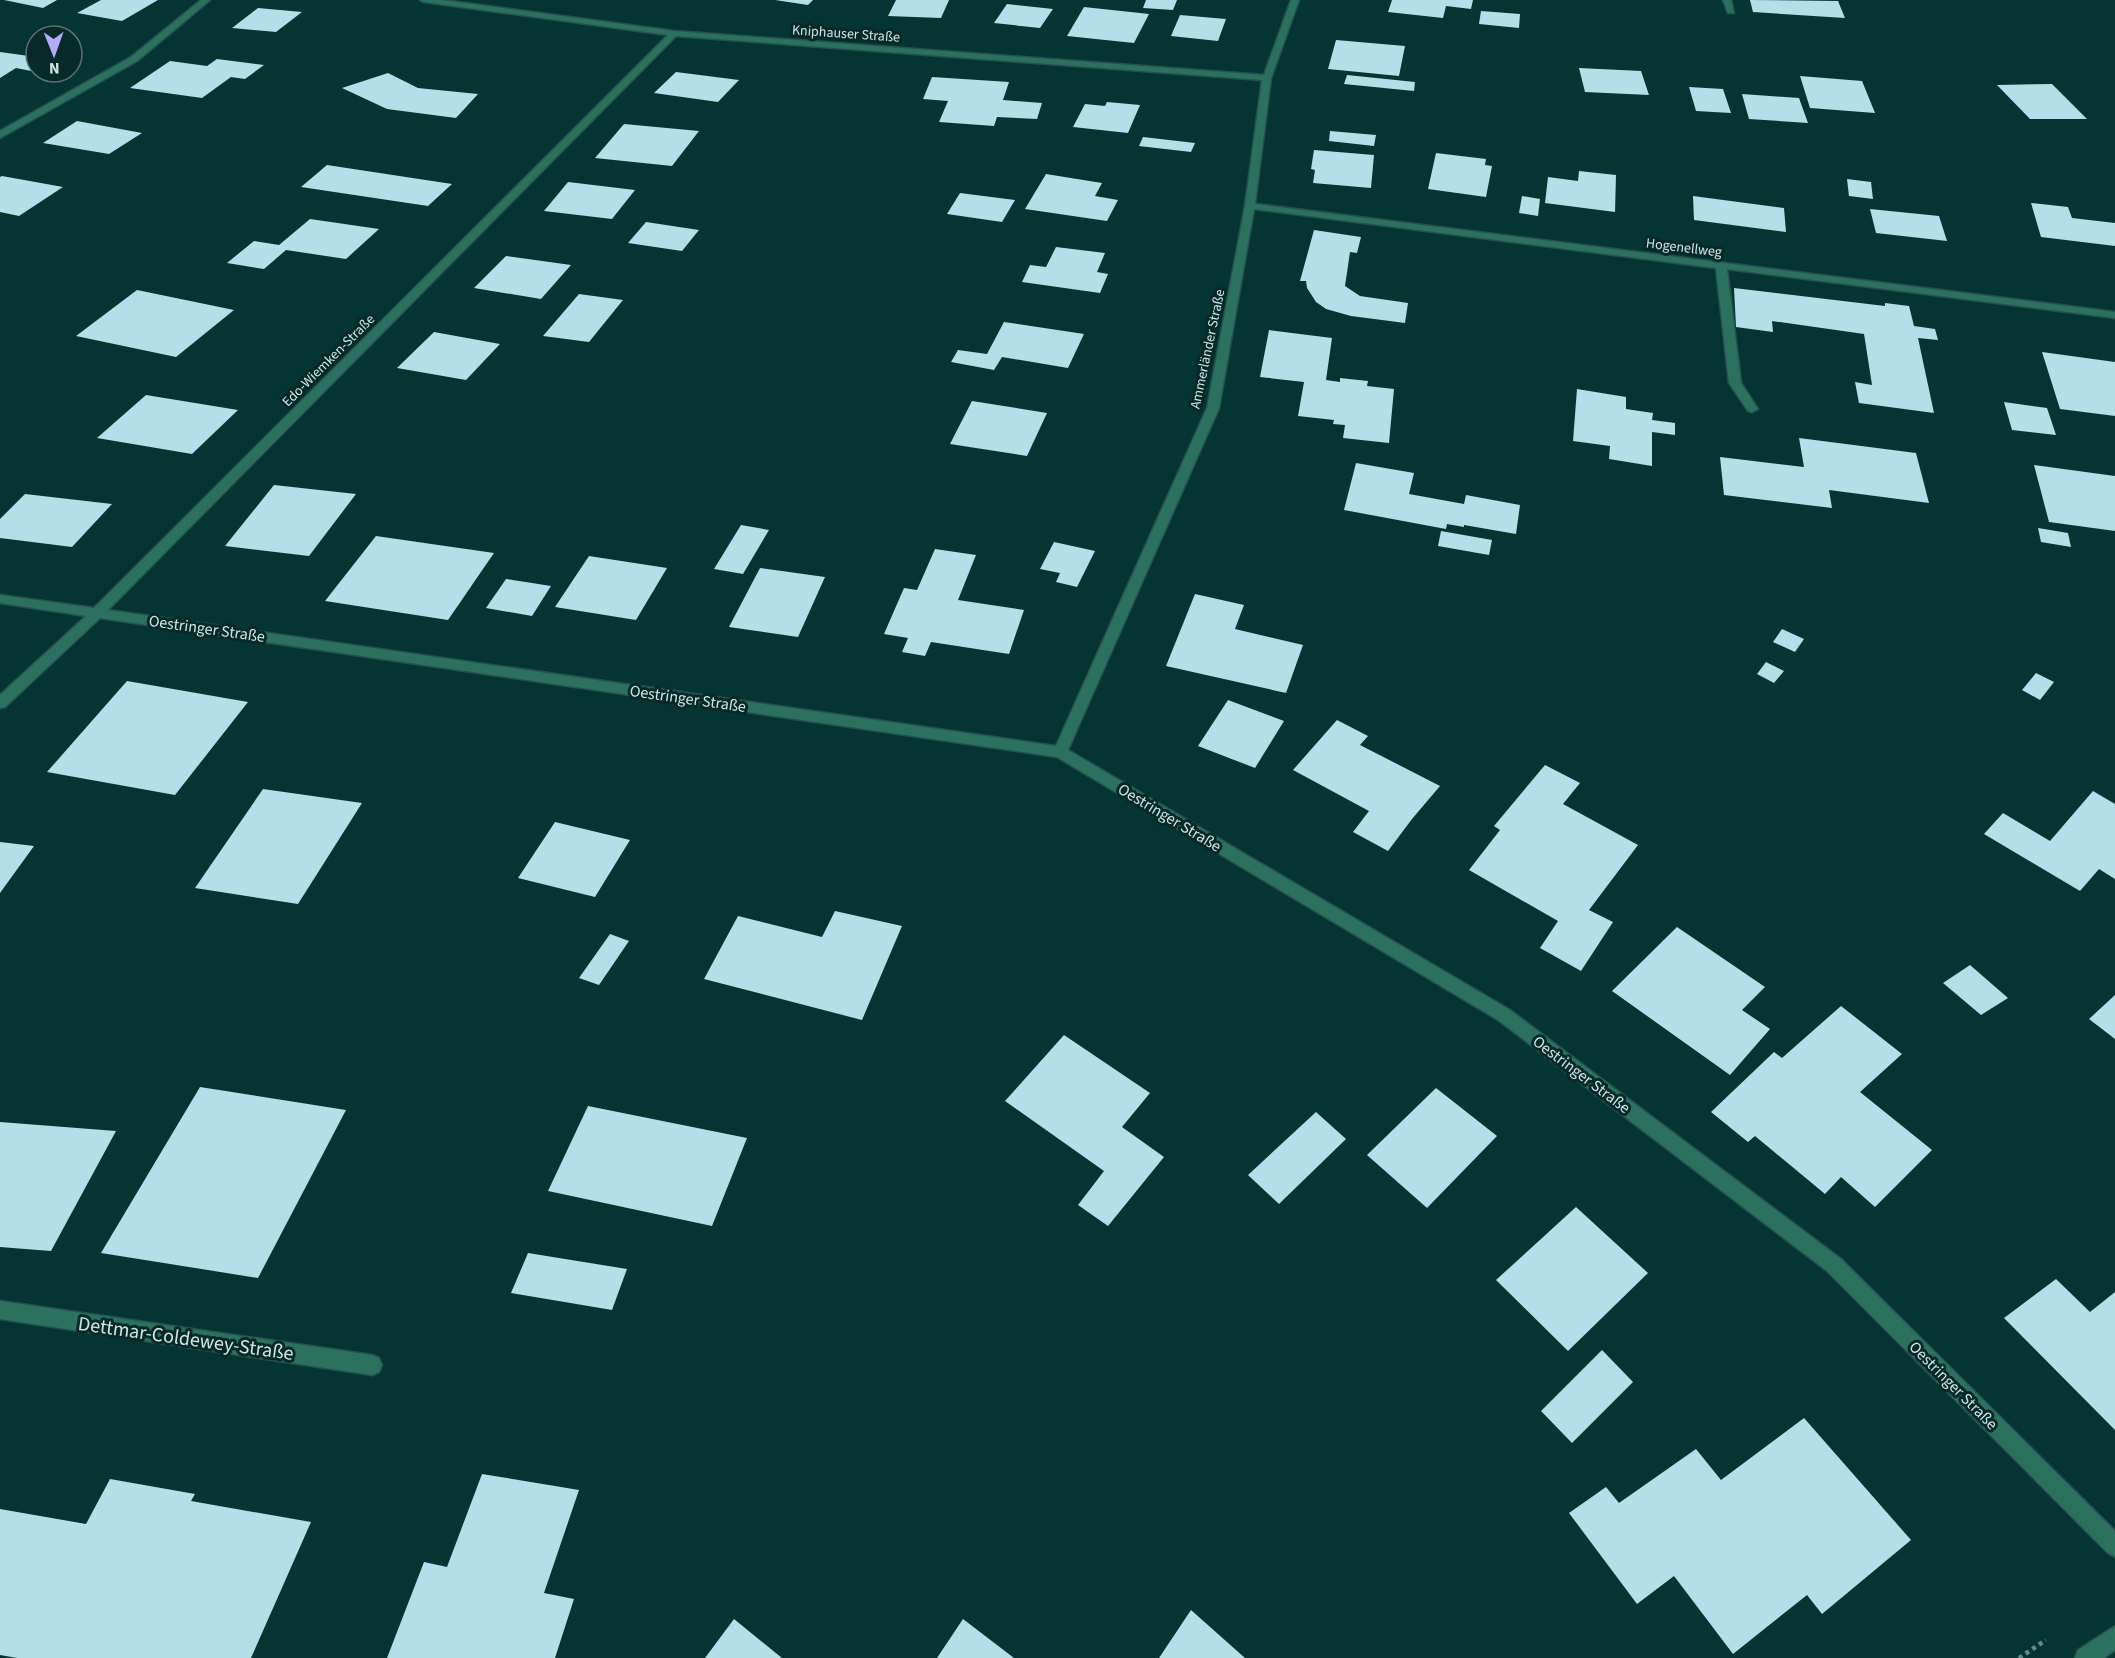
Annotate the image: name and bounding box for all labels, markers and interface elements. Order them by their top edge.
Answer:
street label: Kniphauser Straße [791,20,901,48]
north arrow [24,24,84,84]
text: N [49,57,60,79]
street label: Hogenellweg [1645,233,1723,263]
street label: Ammerländer Straße [1186,288,1230,411]
street label: Edo-Wiemken-Straße [278,310,380,412]
street label: Oestringer Straße [147,610,266,648]
street label: Oestringer Straße [628,680,747,718]
street label: Oestringer Straße [1114,778,1225,857]
street label: Oestringer Straße [1528,1031,1635,1119]
street label: Dettmar-Coldewey-Straße [76,1310,296,1368]
street label: Oestringer Straße [1904,1337,2003,1435]

